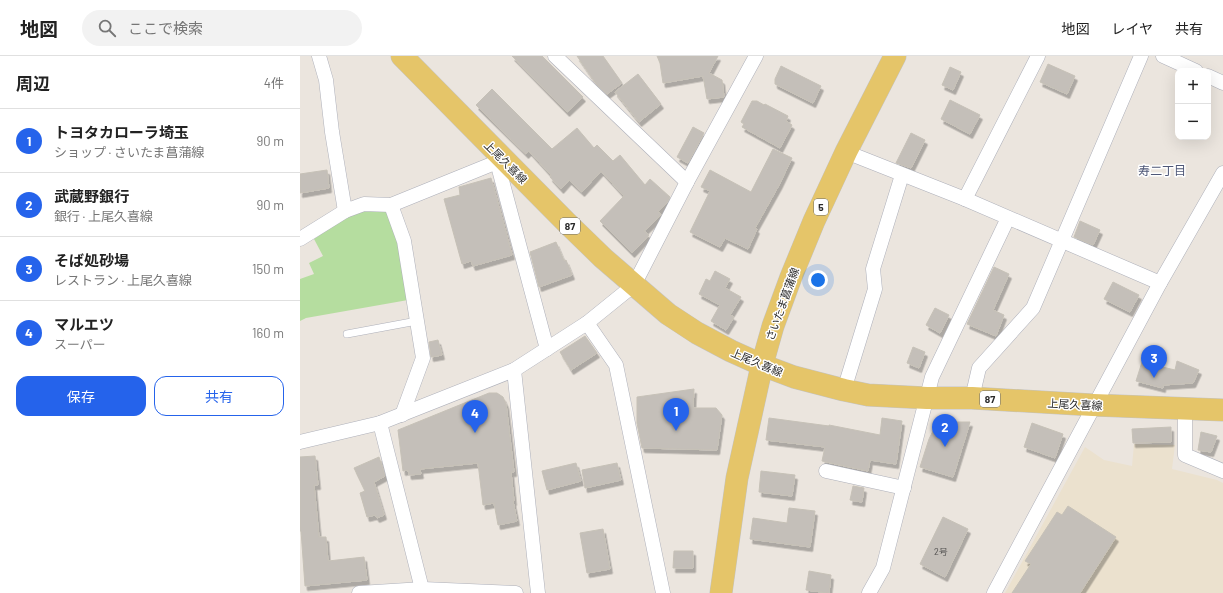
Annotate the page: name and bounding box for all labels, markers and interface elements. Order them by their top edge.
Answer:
search box [82,10,362,46]
text: 地図 [20,17,58,40]
icon: search [96,17,118,39]
text: ここで検索 [128,19,203,37]
text: 地図 [1061,20,1089,37]
text: レイヤ [1111,20,1153,37]
text: 共有 [1175,20,1203,37]
map controls [1175,68,1211,140]
button: + [1175,68,1211,104]
text: 周辺 [16,73,50,93]
text: 4件 [264,75,284,91]
button: − [1175,104,1211,140]
text: トヨタカローラ埼玉 [54,123,189,141]
text: 1 [27,133,31,149]
text: 90 m [257,133,284,149]
street label: 上尾久喜線 [482,138,530,186]
text: ショップ · さいたま菖蒲線 [54,144,205,160]
district label: 寿二丁目 [1138,163,1186,177]
text: 武蔵野銀行 [54,187,129,205]
text: 2 [25,197,33,213]
text: 90 m [257,197,284,213]
road number: 5 [814,199,828,215]
text: 銀行 · 上尾久喜線 [54,208,153,224]
road number: 87 [560,218,580,234]
text: そば処砂場 [54,251,129,269]
text: 3 [25,261,33,277]
text: 150 m [252,261,284,277]
street label: さいたま菖蒲線 [763,266,801,342]
your location [808,270,828,290]
text: レストラン · 上尾久喜線 [54,272,192,288]
text: マルエツ [54,315,114,333]
text: 4 [25,325,33,341]
text: 160 m [252,325,284,341]
text: スーパー [54,336,106,352]
street label: 上尾久喜線 [729,345,785,379]
pin: 3 [1141,345,1167,378]
button: 保存 [16,376,146,416]
button: 共有 [154,376,284,416]
road number: 87 [980,391,1000,407]
street label: 上尾久喜線 [1047,396,1103,412]
pin: 1 [663,398,689,431]
pin: 4 [462,400,488,433]
pin: 2 [932,414,958,447]
house number: 2号 [934,546,948,557]

